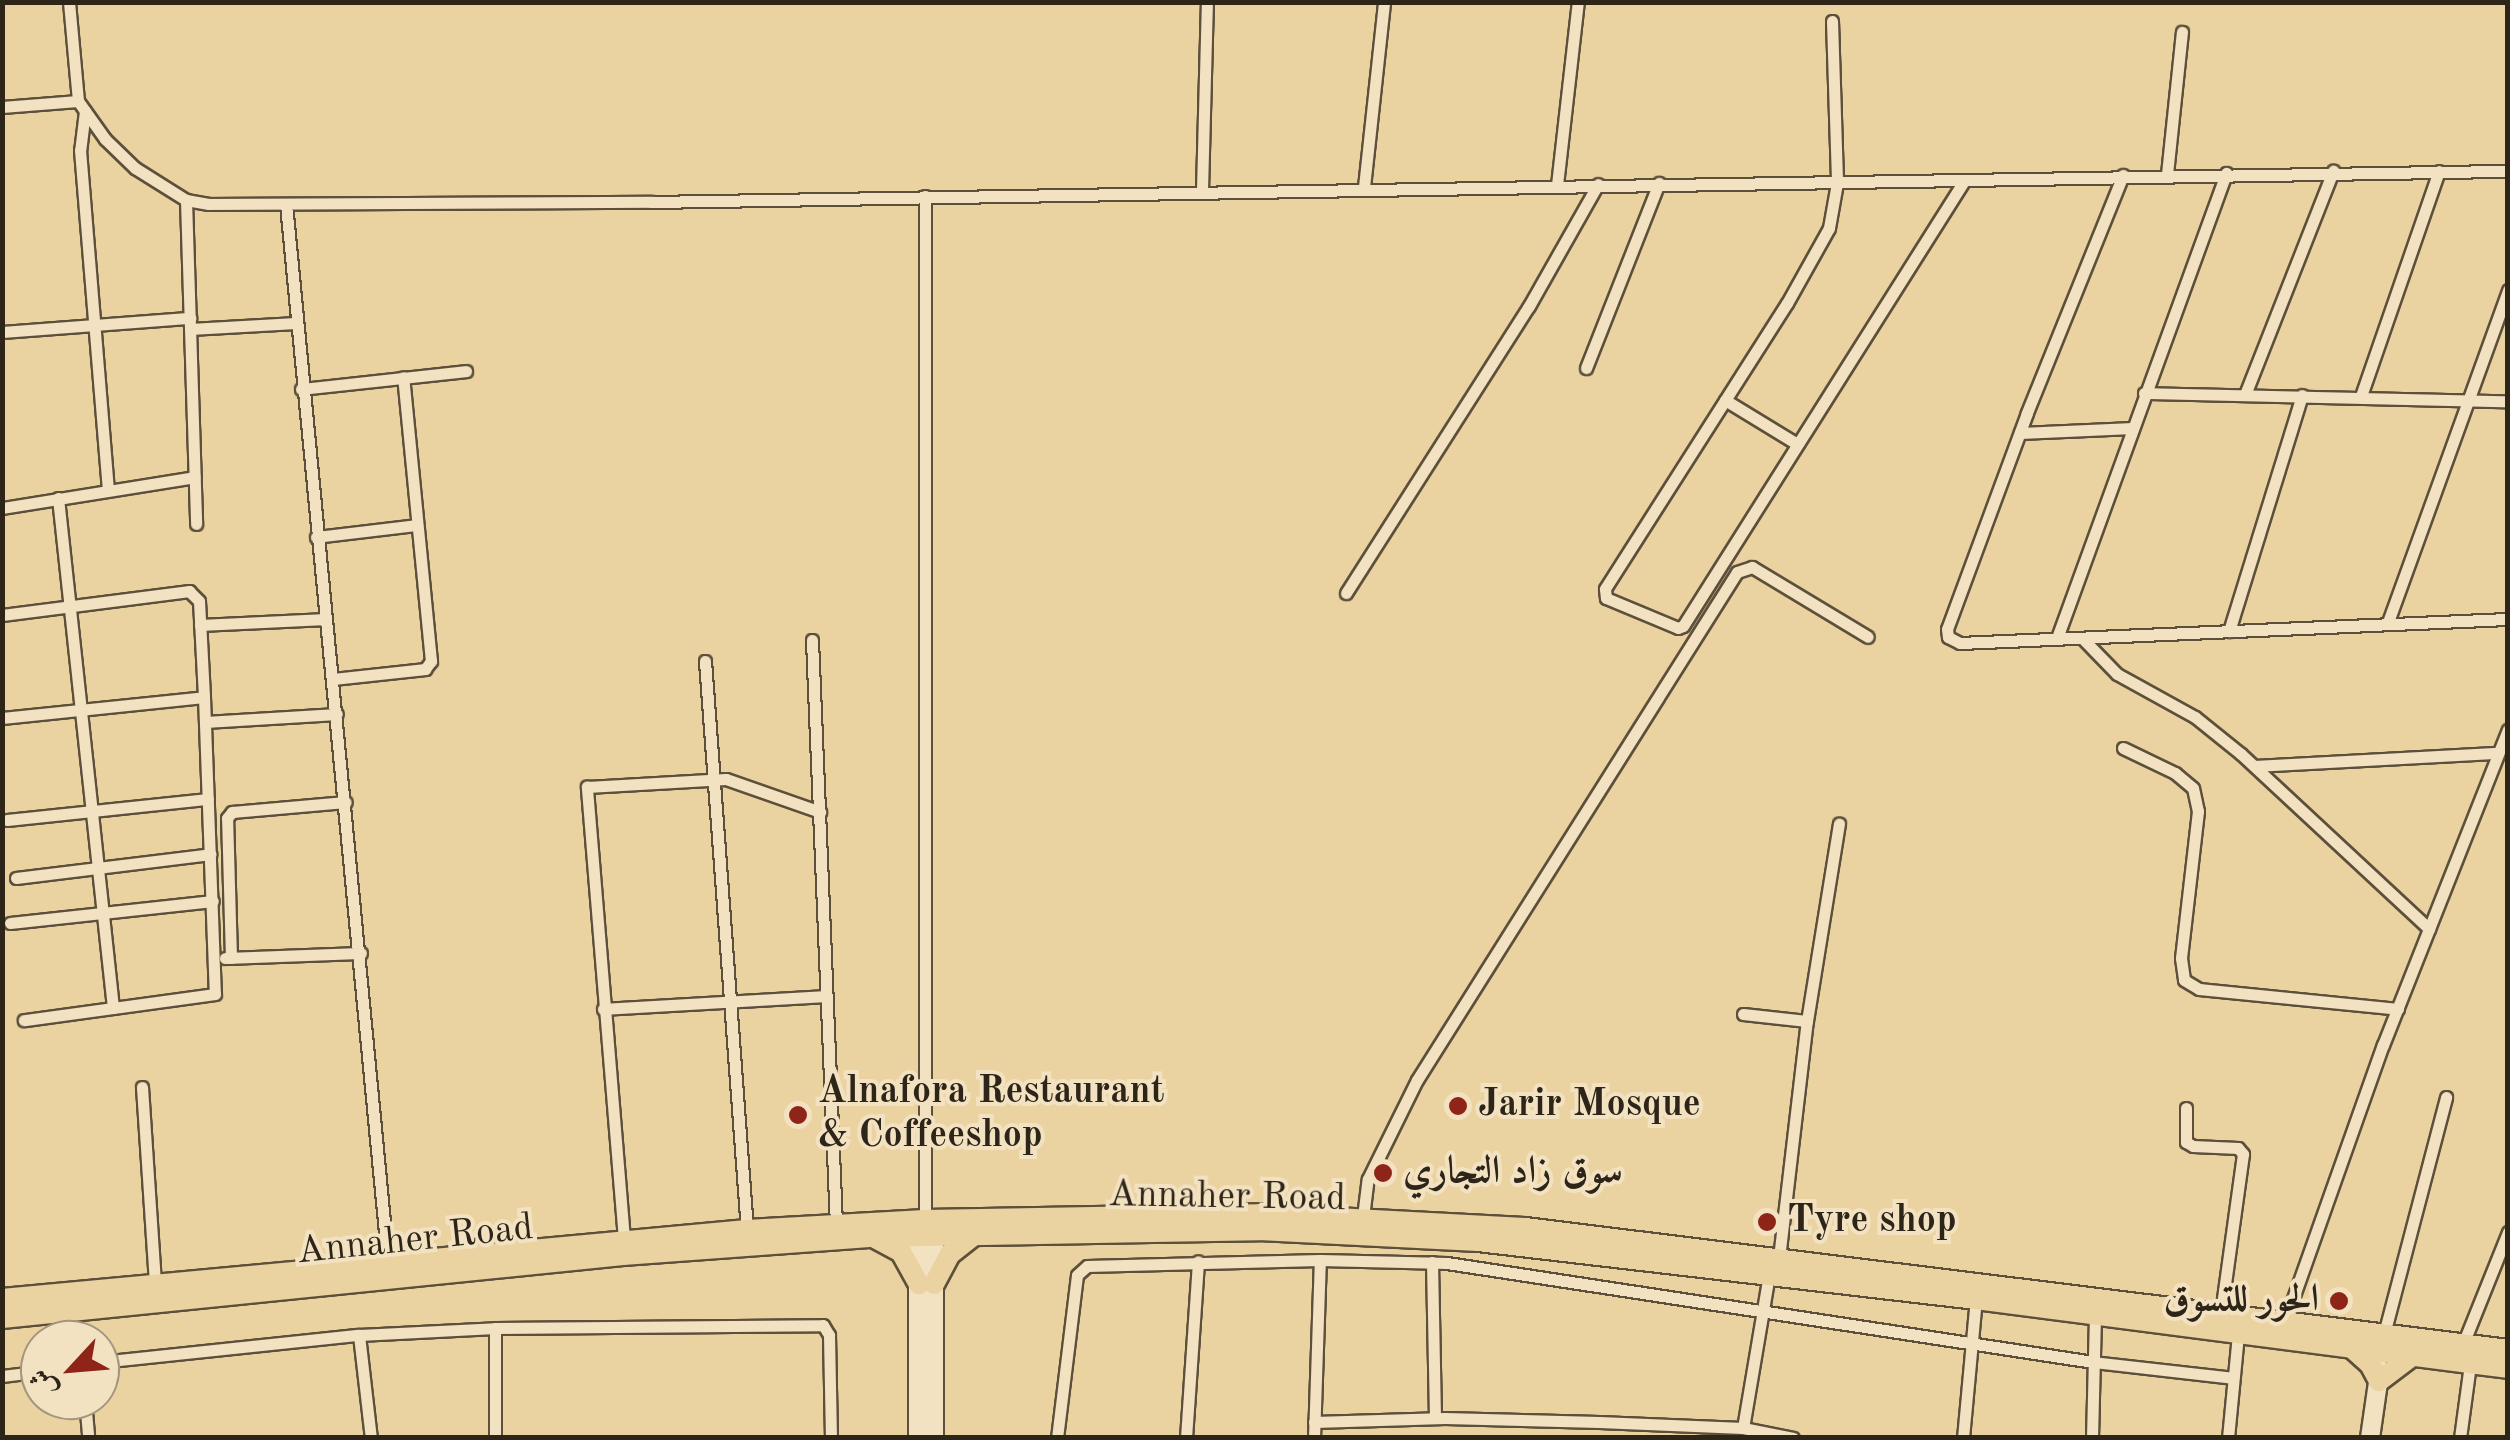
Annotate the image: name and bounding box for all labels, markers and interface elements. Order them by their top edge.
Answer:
place label: Alnafora Restaurant & Coffeeshop [818,1070,1164,1160]
place label: Jarir Mosque [1478,1083,1701,1129]
marker: Jarir Mosque [1447,1095,1469,1117]
marker: Alnafora Restaurant & Coffeeshop [787,1104,809,1126]
place label: سوق زاد التجاري [1403,1150,1623,1196]
marker: سوق زاد التجاري [1372,1162,1394,1184]
street label: Annaher Road [1108,1173,1346,1223]
place label: Tyre shop [1787,1199,1957,1245]
street label: Annaher Road [294,1206,536,1276]
marker: Tyre shop [1756,1211,1778,1233]
place label: الحور للتسوق [2164,1278,2319,1324]
marker: الحور للتسوق [2328,1290,2350,1312]
north arrow [20,1320,120,1420]
text: ش [26,1364,64,1401]

